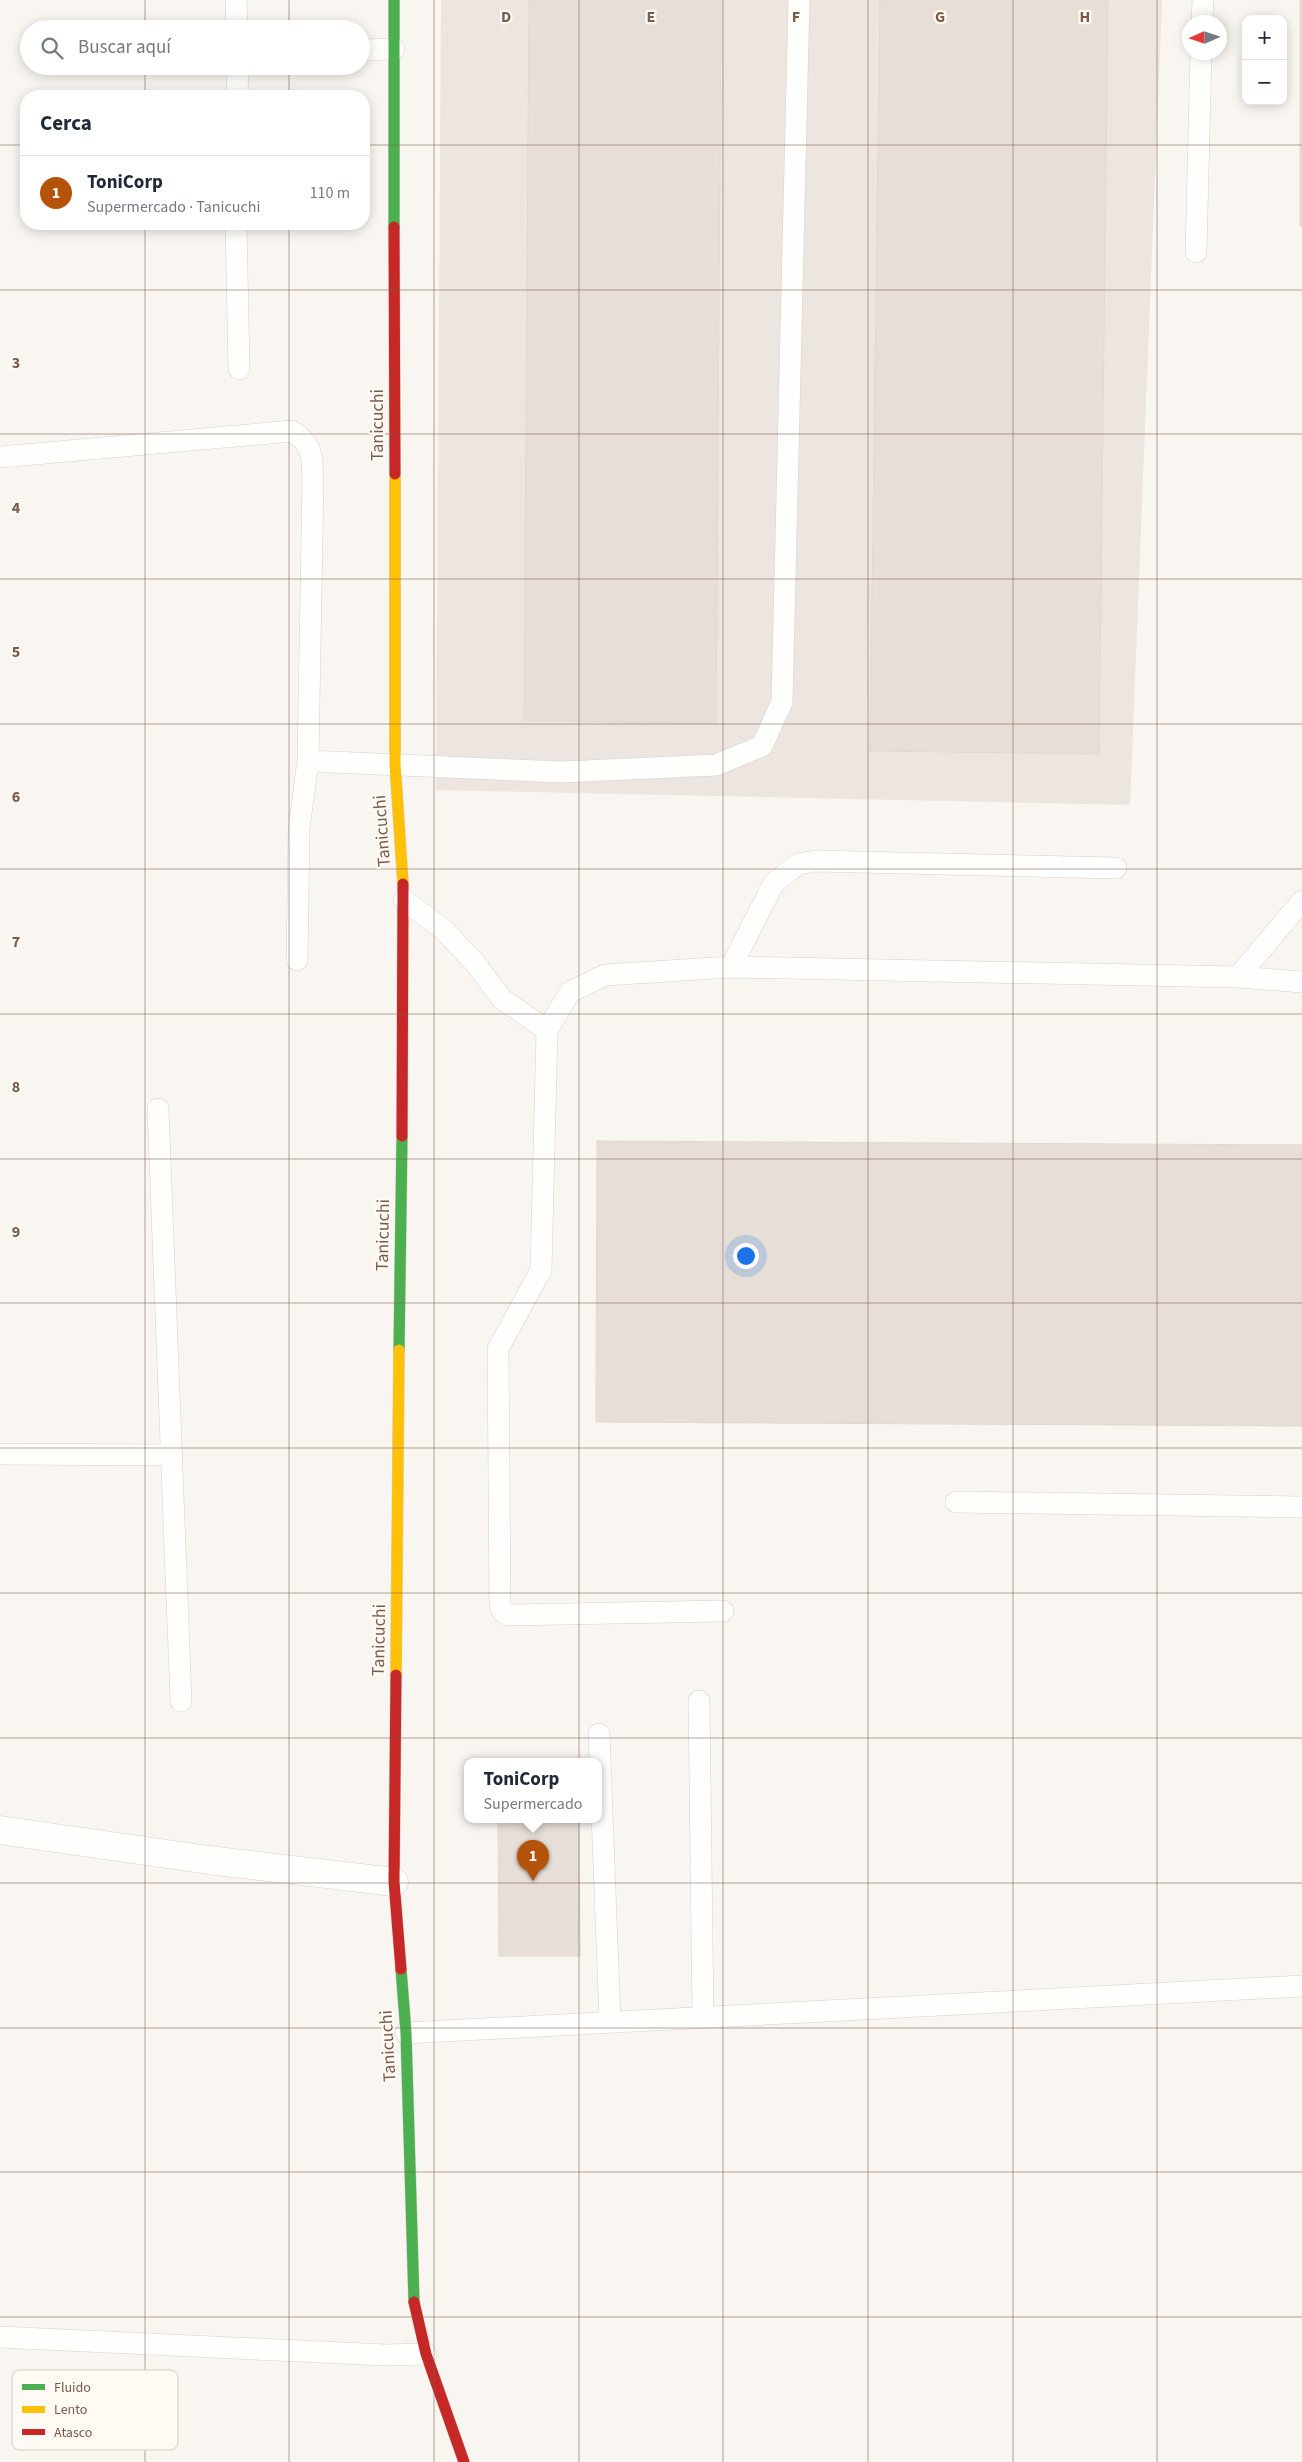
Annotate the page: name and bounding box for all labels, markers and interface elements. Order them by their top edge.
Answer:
text: D [501,6,511,28]
text: E [647,6,655,28]
text: F [792,6,800,28]
text: G [935,6,945,28]
text: H [1080,6,1090,28]
north arrow [1182,15,1227,60]
map controls [1242,15,1287,105]
button: + [1242,15,1287,60]
search box [20,20,370,75]
icon: search [38,34,66,62]
text: Buscar aquí [78,34,171,61]
button: − [1242,60,1287,105]
text: Cerca [40,108,92,138]
text: ToniCorp [87,169,163,196]
text: 1 [52,182,60,204]
text: 110 m [310,182,350,204]
text: Supermercado · Tanicuchi [87,196,260,218]
text: 3 [12,352,20,374]
street label: Tanicuchi [365,389,390,461]
text: 4 [12,497,21,519]
text: 5 [12,641,20,663]
text: 6 [12,786,20,808]
street label: Tanicuchi [367,794,397,868]
text: 7 [12,931,20,953]
text: 8 [12,1076,20,1098]
street label: Tanicuchi [370,1199,396,1271]
text: 9 [12,1221,20,1243]
your location [733,1243,759,1269]
street label: Tanicuchi [366,1604,392,1676]
popup [464,1758,602,1823]
text: ToniCorp [484,1766,559,1793]
text: Supermercado [484,1793,582,1815]
pin: 1 [517,1840,549,1881]
street label: Tanicuchi [374,2009,402,2083]
legend [12,2370,178,2450]
text: Fluido [54,2378,91,2398]
text: Lento [54,2400,87,2420]
text: Atasco [54,2423,92,2443]

